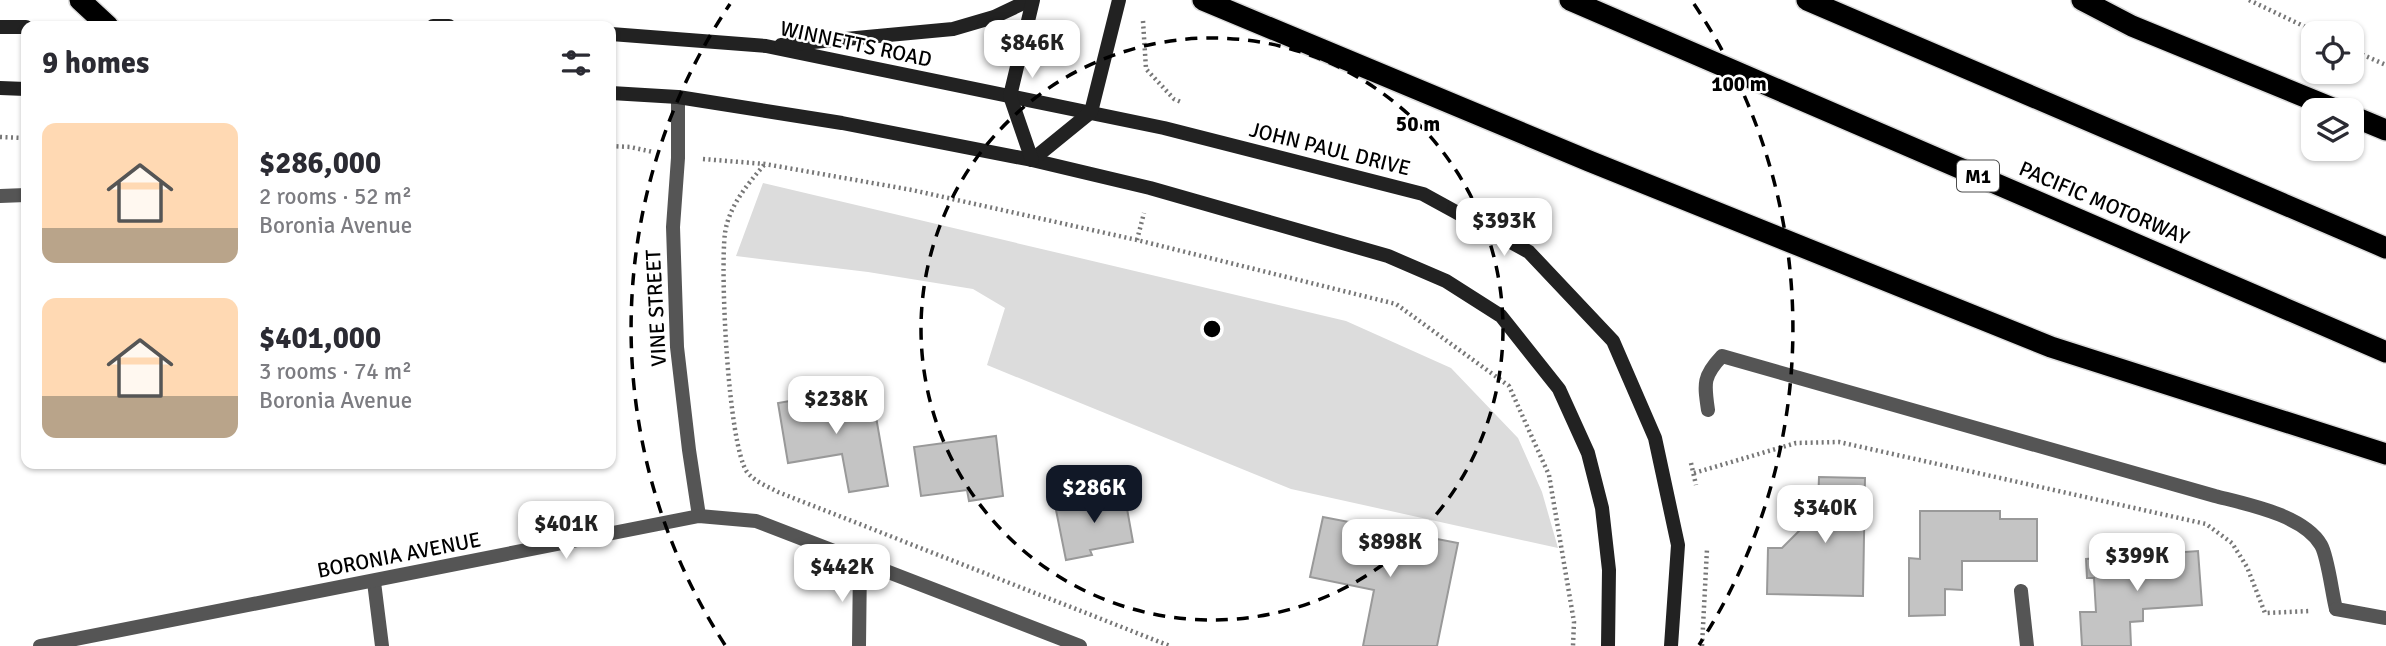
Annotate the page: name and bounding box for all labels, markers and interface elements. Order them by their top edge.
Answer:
street label: WINNETTS ROAD [778,15,934,73]
pin: $846K [983,20,1081,80]
map controls [2301,21,2364,161]
button: locate [2301,21,2364,84]
text: $846K [1000,28,1064,57]
icon: filters [557,44,595,82]
text: 9 homes [42,45,149,82]
text: 100 m [1711,71,1767,97]
button: layers [2301,98,2364,161]
text: 50 m [1396,111,1440,137]
street label: JOHN PAUL DRIVE [1247,116,1413,182]
text: $286,000 [259,145,381,182]
icon: home [98,151,182,235]
street label: PACIFIC MOTORWAY [2015,155,2193,251]
road number: M1 [1957,160,1999,192]
text: 2 rooms · 52 m² [259,182,412,211]
pin: $393K [1455,198,1553,258]
text: $393K [1472,206,1536,235]
text: Boronia Avenue [259,211,412,240]
street label: VINE STREET [640,248,672,367]
centre of rings [1200,317,1224,341]
text: $401,000 [259,320,381,357]
icon: home [98,326,182,410]
text: 3 rooms · 74 m² [259,357,412,386]
pin: $238K [787,376,885,436]
text: $238K [804,384,868,413]
text: Boronia Avenue [259,386,412,415]
pin: $286K [1045,466,1143,525]
text: $286K [1062,473,1126,502]
pin: $340K [1776,486,1874,545]
text: $340K [1793,493,1857,522]
pin: $401K [517,502,615,561]
text: $401K [534,509,598,538]
pin: $898K [1341,520,1439,579]
street label: BORONIA AVENUE [315,526,483,584]
text: $898K [1358,527,1422,556]
pin: $399K [2088,534,2186,593]
text: $399K [2105,541,2169,570]
pin: $442K [793,544,891,604]
text: $442K [810,552,874,581]

